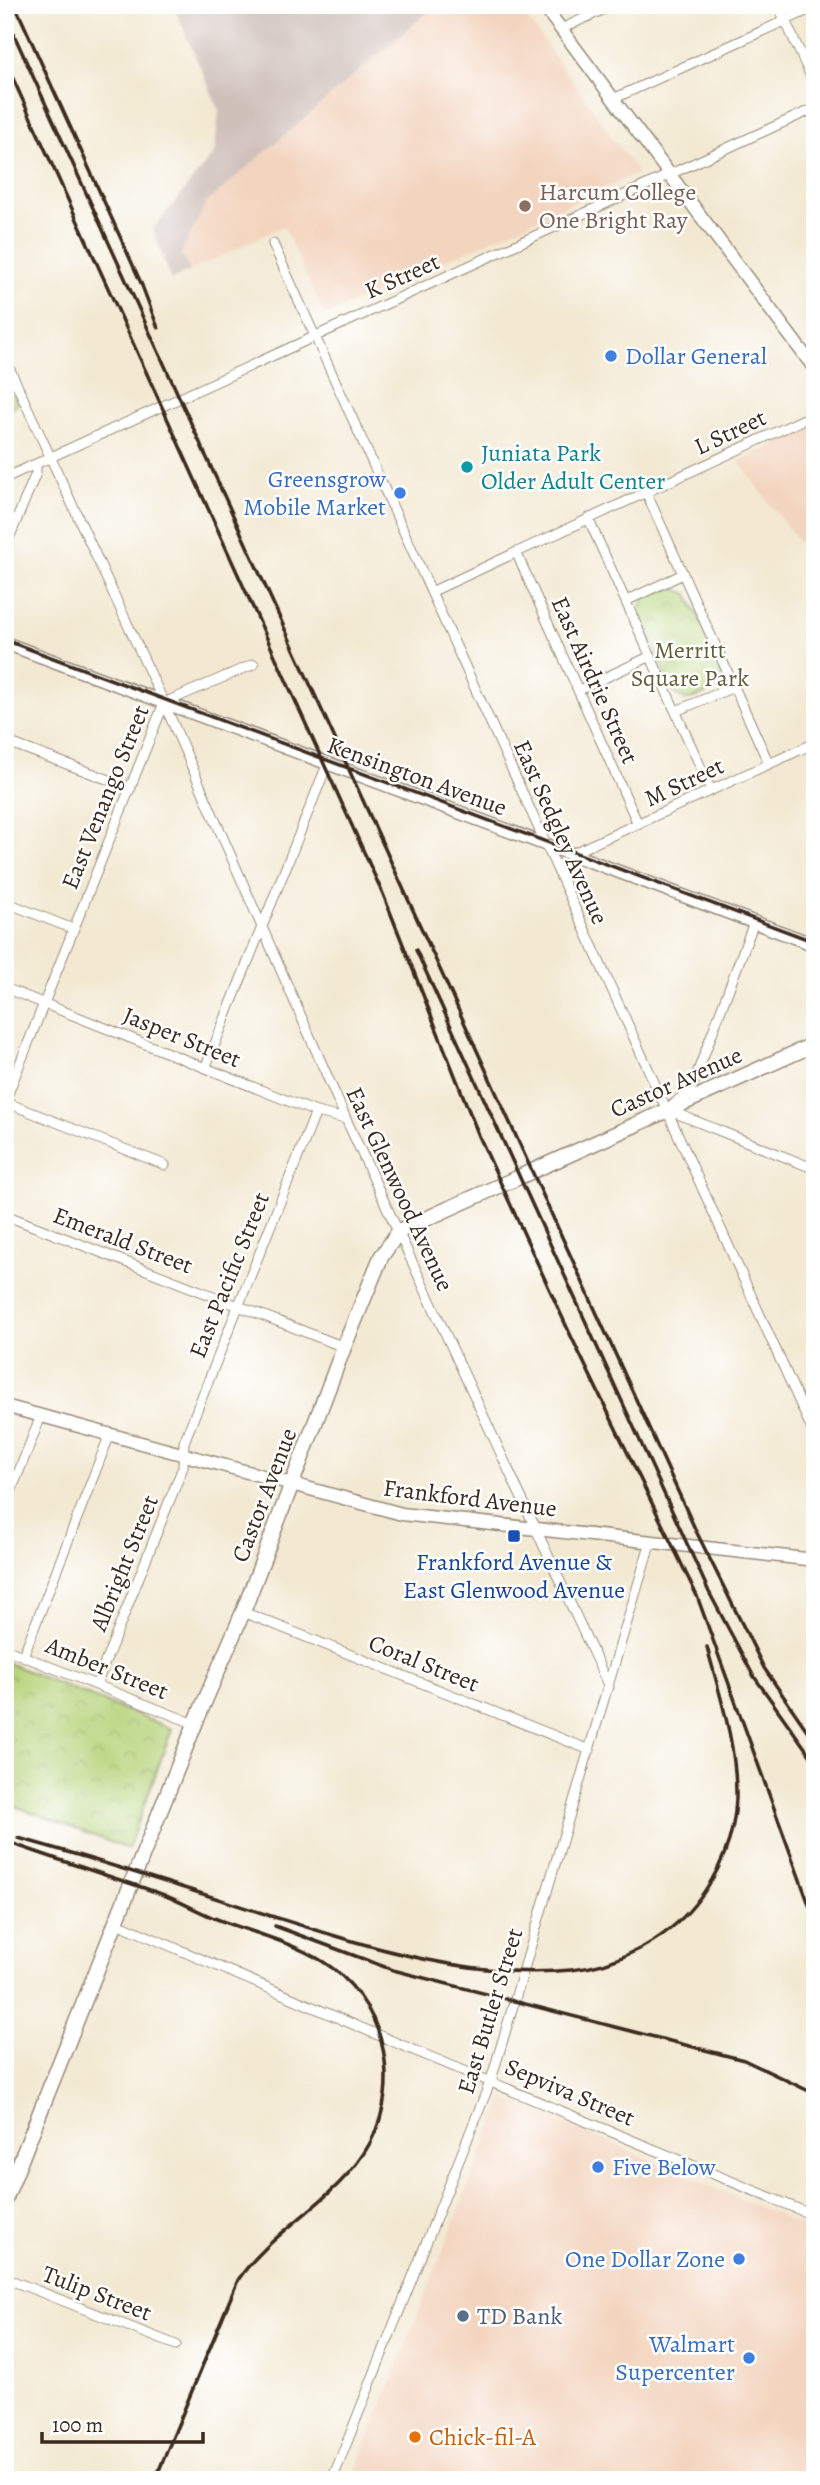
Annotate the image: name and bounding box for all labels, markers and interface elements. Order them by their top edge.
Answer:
place label: Harcum College One Bright Ray [539,176,696,236]
marker: Harcum College One Bright Ray [517,198,533,214]
street label: K Street [359,245,445,307]
place label: Dollar General [625,340,767,372]
marker: Dollar General [603,348,619,364]
street label: L Street [689,401,771,463]
place label: Juniata Park Older Adult Center [481,437,665,497]
marker: Juniata Park Older Adult Center [459,459,475,475]
place label: Greensgrow Mobile Market [243,463,386,523]
marker: Greensgrow Mobile Market [392,485,408,501]
street label: East Airdrie Street [544,591,646,769]
park label: Merritt Square Park [631,634,749,694]
street label: East Venango Street [53,700,157,894]
street label: Kensington Avenue [323,729,511,823]
street label: East Sedgley Avenue [506,735,616,929]
street label: M Street [639,750,729,814]
street label: Jasper Street [118,999,246,1075]
street label: Castor Avenue [605,1039,747,1125]
street label: East Glenwood Avenue [339,1082,461,1296]
street label: East Pacific Street [181,1187,277,1363]
street label: Emerald Street [49,1199,197,1281]
street label: Castor Avenue [224,1423,304,1567]
street label: Frankford Avenue [381,1471,559,1525]
street label: Albright Street [82,1490,166,1637]
marker: Frankford Avenue & East Glenwood Avenue [506,1528,522,1544]
place label: Frankford Avenue & East Glenwood Avenue [403,1546,625,1606]
street label: Coral Street [364,1626,484,1700]
street label: Amber Street [40,1629,173,1707]
street label: East Butler Street [450,1924,530,2098]
street label: Sepviva Street [500,2050,640,2134]
place label: Five Below [612,2151,716,2183]
marker: Five Below [590,2159,606,2175]
place label: One Dollar Zone [565,2243,725,2275]
marker: One Dollar Zone [731,2251,747,2267]
street label: Tulip Street [38,2258,156,2328]
place label: TD Bank [477,2300,562,2332]
marker: TD Bank [455,2308,471,2324]
place label: Walmart Supercenter [615,2328,735,2388]
marker: Walmart Supercenter [741,2350,757,2366]
scale bar [42,2401,203,2445]
text: 100 m [52,2411,103,2439]
place label: Chick-fil-A [429,2421,537,2453]
marker: Chick-fil-A [407,2429,423,2445]

